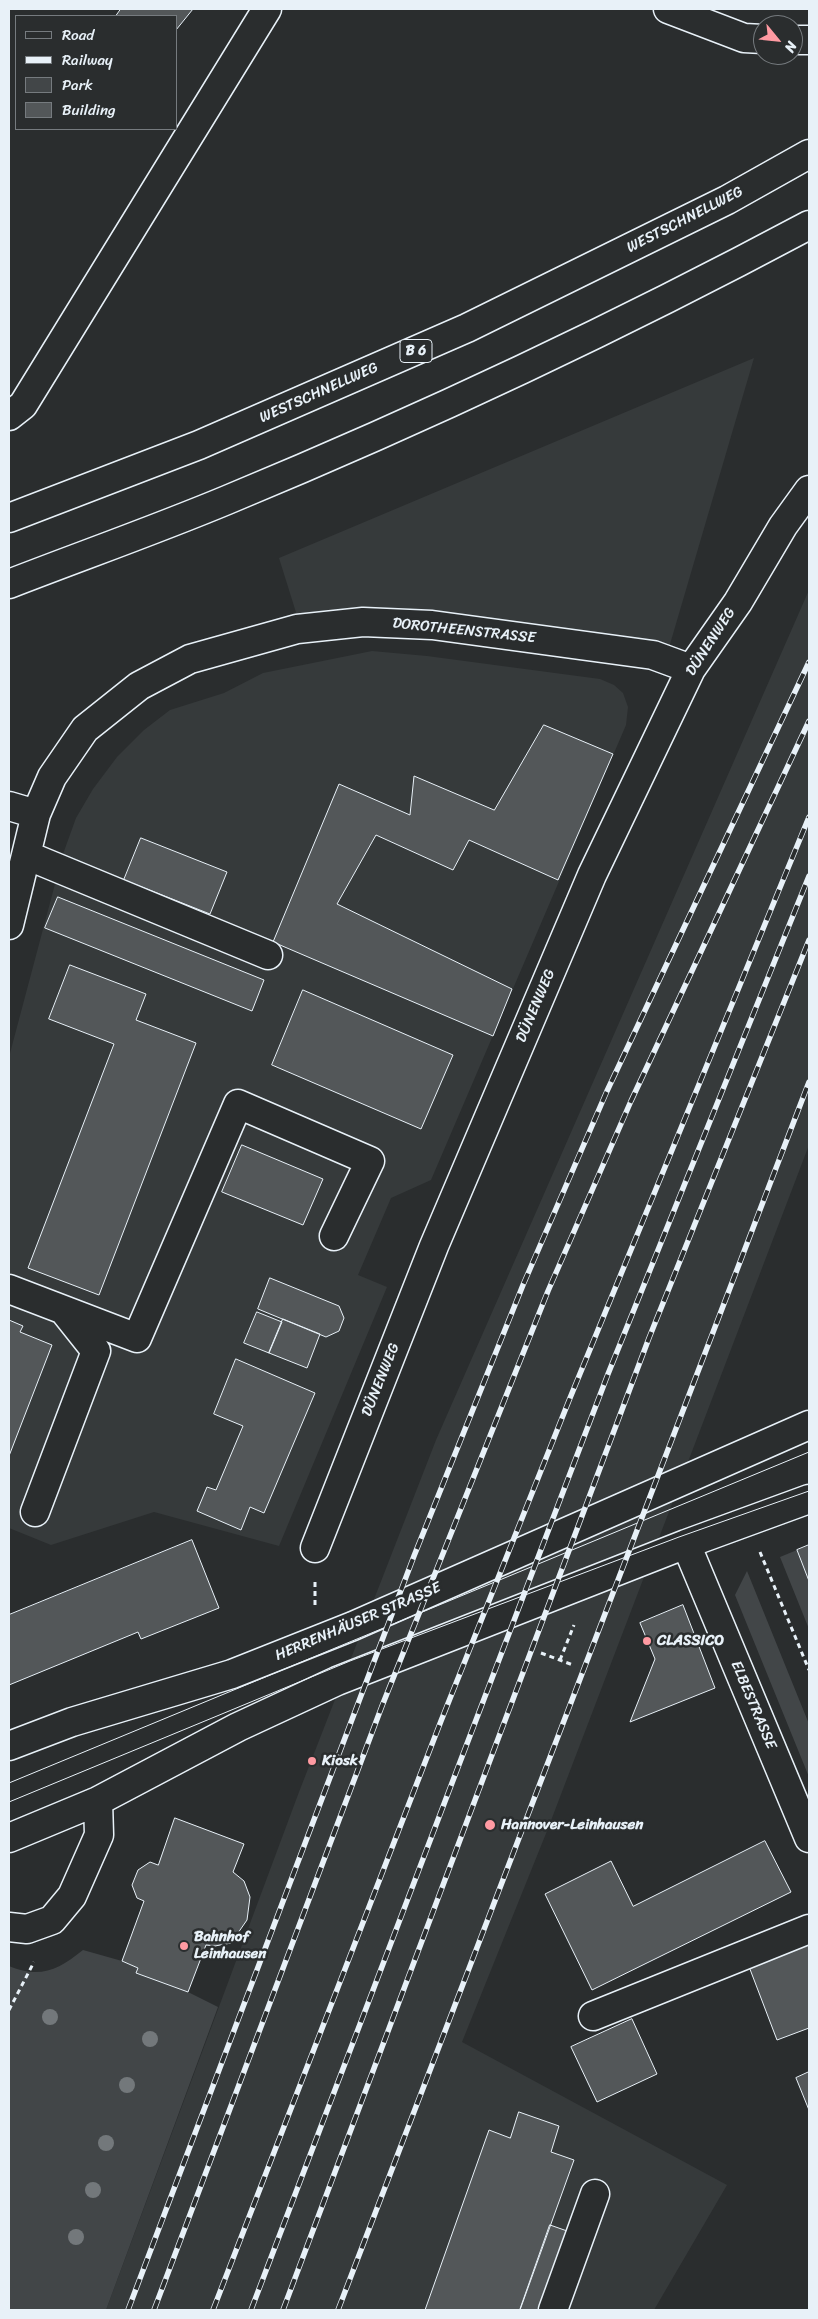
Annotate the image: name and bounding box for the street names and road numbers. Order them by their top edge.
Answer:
street label: WESTSCHNELLWEG [624,183,746,257]
road number: B 6 [400,340,432,362]
street label: WESTSCHNELLWEG [257,359,381,427]
street label: DÜNENWEG [682,605,740,679]
street label: DOROTHEENSTRASSE [392,615,536,647]
street label: DÜNENWEG [513,967,559,1045]
street label: DÜNENWEG [358,1341,404,1419]
street label: HERRENHÄUSER STRASSE [272,1579,444,1665]
street label: ELBESTRASSE [726,1658,780,1752]

